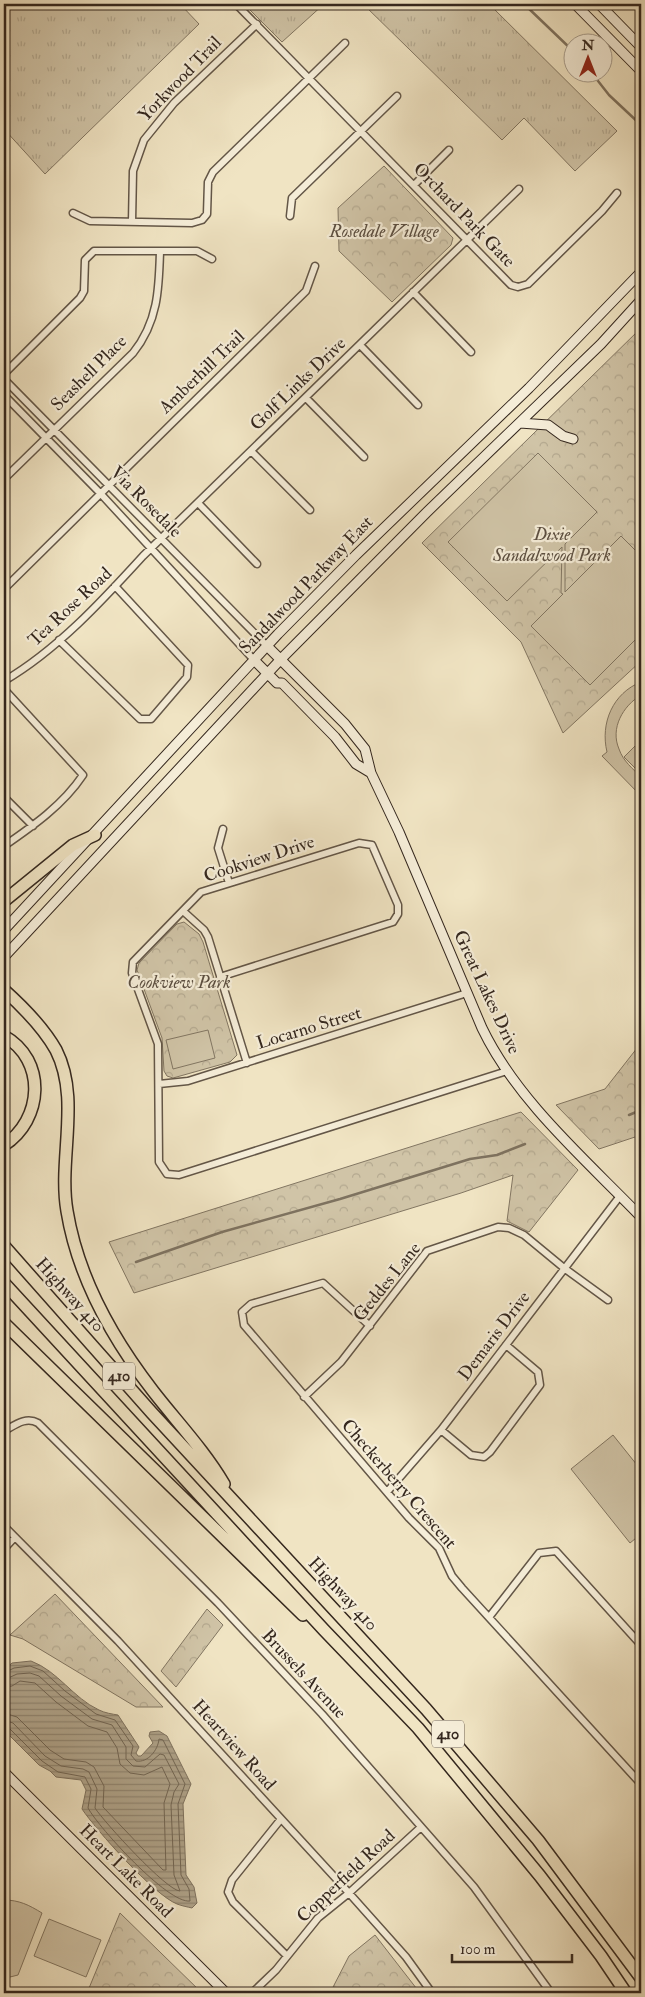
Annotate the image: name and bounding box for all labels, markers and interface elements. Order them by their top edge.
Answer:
street label: Yorkwood Trail [133,31,227,127]
north arrow [562,32,612,82]
text: N [581,37,595,54]
street label: Orchard Park Gate [408,158,520,273]
park label: Rosedale Village [328,220,440,243]
street label: Amberhill Trail [154,325,250,419]
street label: Seashell Place [46,330,132,416]
street label: Golf Links Drive [245,332,351,436]
street label: Via Rosedale [105,461,187,543]
street label: Sandalwood Parkway East [234,511,378,659]
park label: Dixie Sandalwood Park [492,523,611,567]
street label: Tea Rose Road [23,562,117,652]
street label: Cookview Drive [201,830,318,888]
street label: Great Lakes Drive [448,927,526,1058]
park label: Cookview Park [127,971,231,994]
street label: Locarno Street [254,1001,364,1055]
street label: Geddes Lane [348,1237,426,1326]
street label: Highway 410 [30,1253,110,1337]
street label: Demaris Drive [453,1286,535,1385]
road number: 410 [103,1362,135,1390]
street label: Checkerberry Crescent [336,1414,462,1554]
street label: Highway 410 [303,1552,383,1636]
street label: Brussels Avenue [257,1624,352,1724]
street label: Heartview Road [187,1695,281,1795]
road number: 410 [432,1720,464,1748]
street label: Heart Lake Road [74,1819,178,1923]
street label: Copperfield Road [292,1824,400,1928]
scale bar [452,1932,572,1964]
text: 100 m [460,1940,496,1959]

